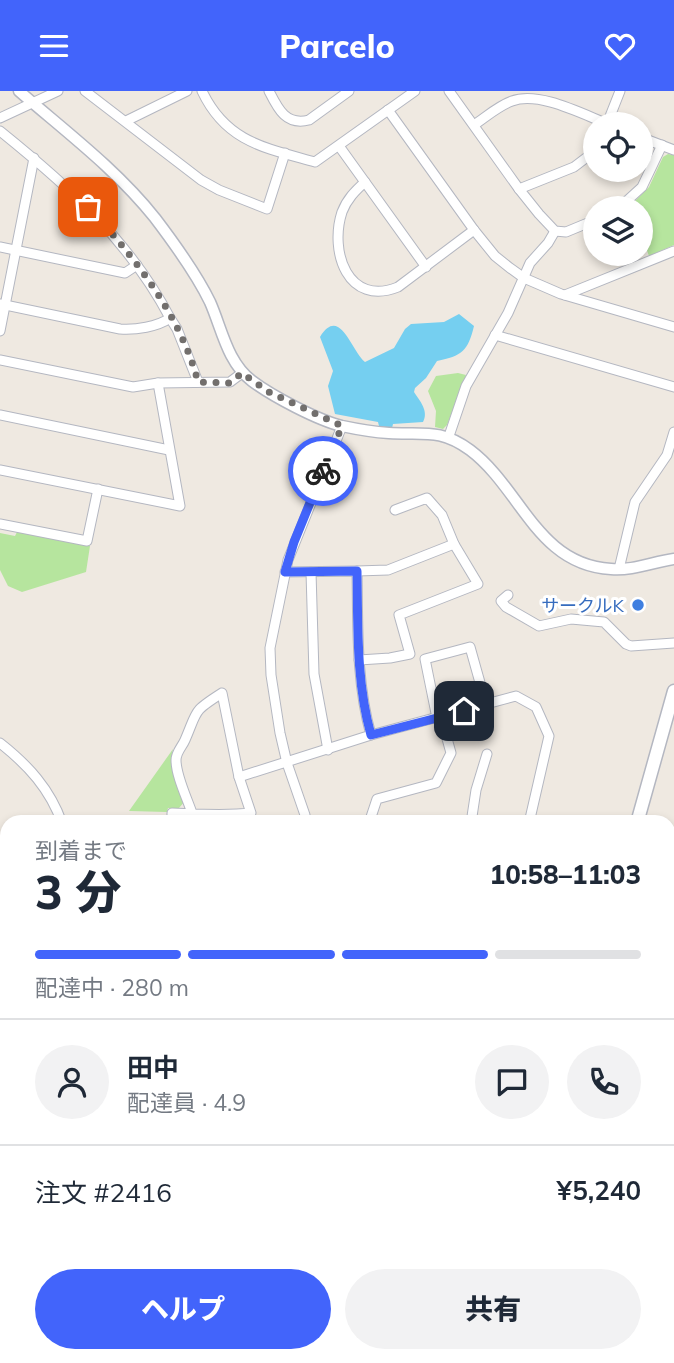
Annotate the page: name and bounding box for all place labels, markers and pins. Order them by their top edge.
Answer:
pin [58,177,118,237]
place label: サークルK [541,594,625,617]
marker: サークルK [630,597,646,613]
pin [434,681,494,741]

